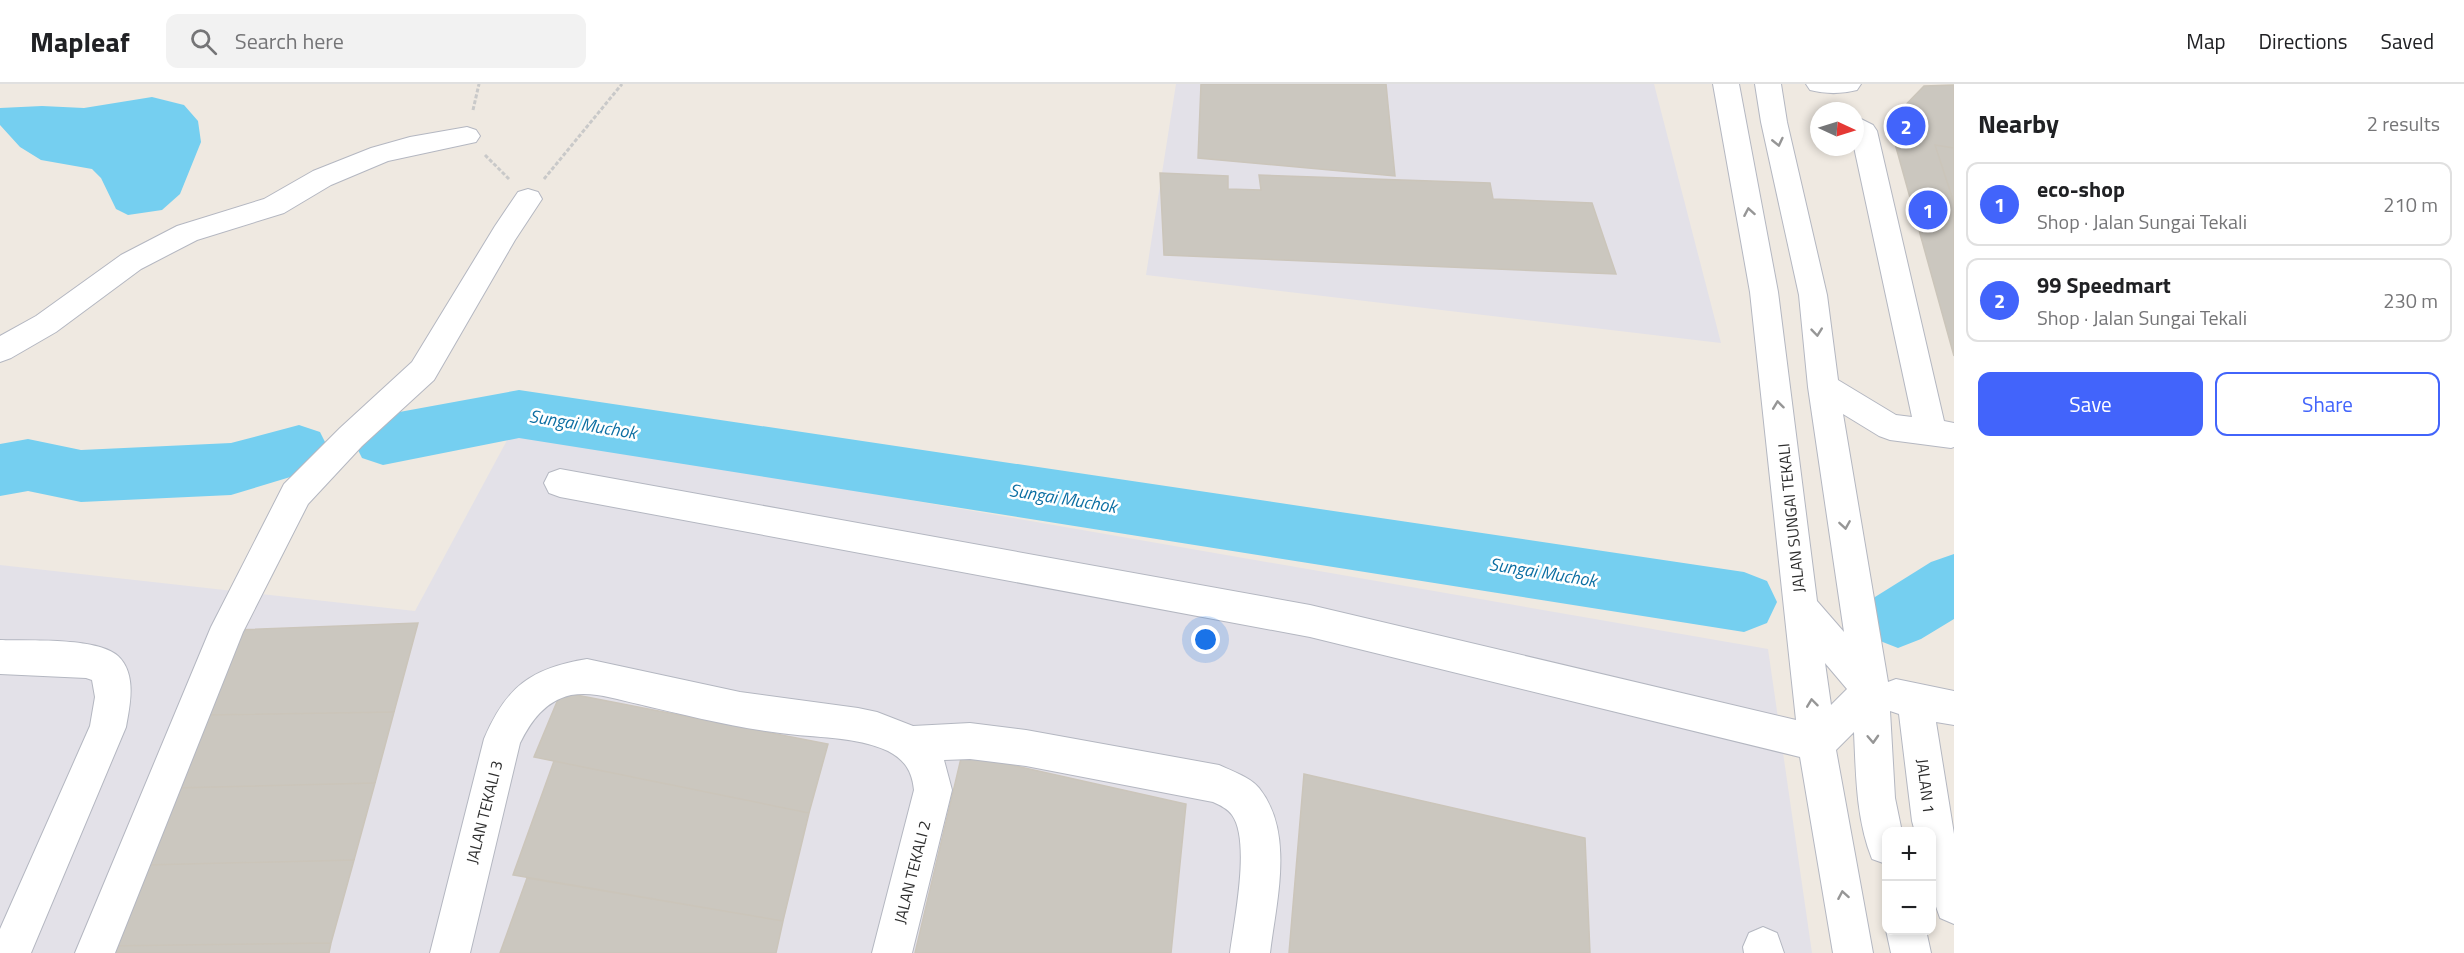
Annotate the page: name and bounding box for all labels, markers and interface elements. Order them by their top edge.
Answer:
search box [166,14,586,68]
text: Mapleaf [30,20,130,63]
text: Search here [235,24,344,58]
icon: search [187,25,220,58]
text: Map [2186,25,2226,57]
text: Directions [2259,25,2348,57]
text: Saved [2381,25,2434,57]
north arrow [1810,102,1864,156]
pin: 2 [1886,104,1926,148]
text: Nearby [1978,104,2059,143]
text: 2 results [2367,108,2440,139]
one-way arrow [1771,136,1784,146]
text: eco-shop [2037,172,2125,206]
pin: 1 [1908,188,1948,232]
text: 1 [1994,189,2005,220]
text: 210 m [2383,189,2438,220]
text: Shop · Jalan Sungai Tekali [2037,206,2247,237]
one-way arrow [1744,207,1756,217]
text: 99 Speedmart [2037,268,2171,302]
text: 2 [1994,285,2005,316]
text: 230 m [2383,285,2438,316]
text: Shop · Jalan Sungai Tekali [2037,302,2247,333]
one-way arrow [1810,328,1823,337]
button: Save [1978,372,2203,436]
button: Share [2215,372,2440,436]
one-way arrow [1772,400,1785,410]
water label: Sungai Muchok [527,402,640,446]
street label: JALAN SUNGAI TEKALI [1771,442,1811,594]
water label: Sungai Muchok [1007,476,1120,520]
one-way arrow [1838,521,1850,530]
water label: Sungai Muchok [1487,550,1600,594]
your location [1191,625,1220,654]
one-way arrow [1807,698,1819,708]
one-way arrow [1867,735,1880,744]
street label: JALAN 1 [1911,757,1941,815]
street label: JALAN TEKALI 3 [460,758,508,866]
street label: JALAN TEKALI 2 [888,818,936,926]
map controls [1882,827,1936,935]
button: + [1882,827,1936,881]
button: − [1882,881,1936,935]
one-way arrow [1837,891,1850,901]

